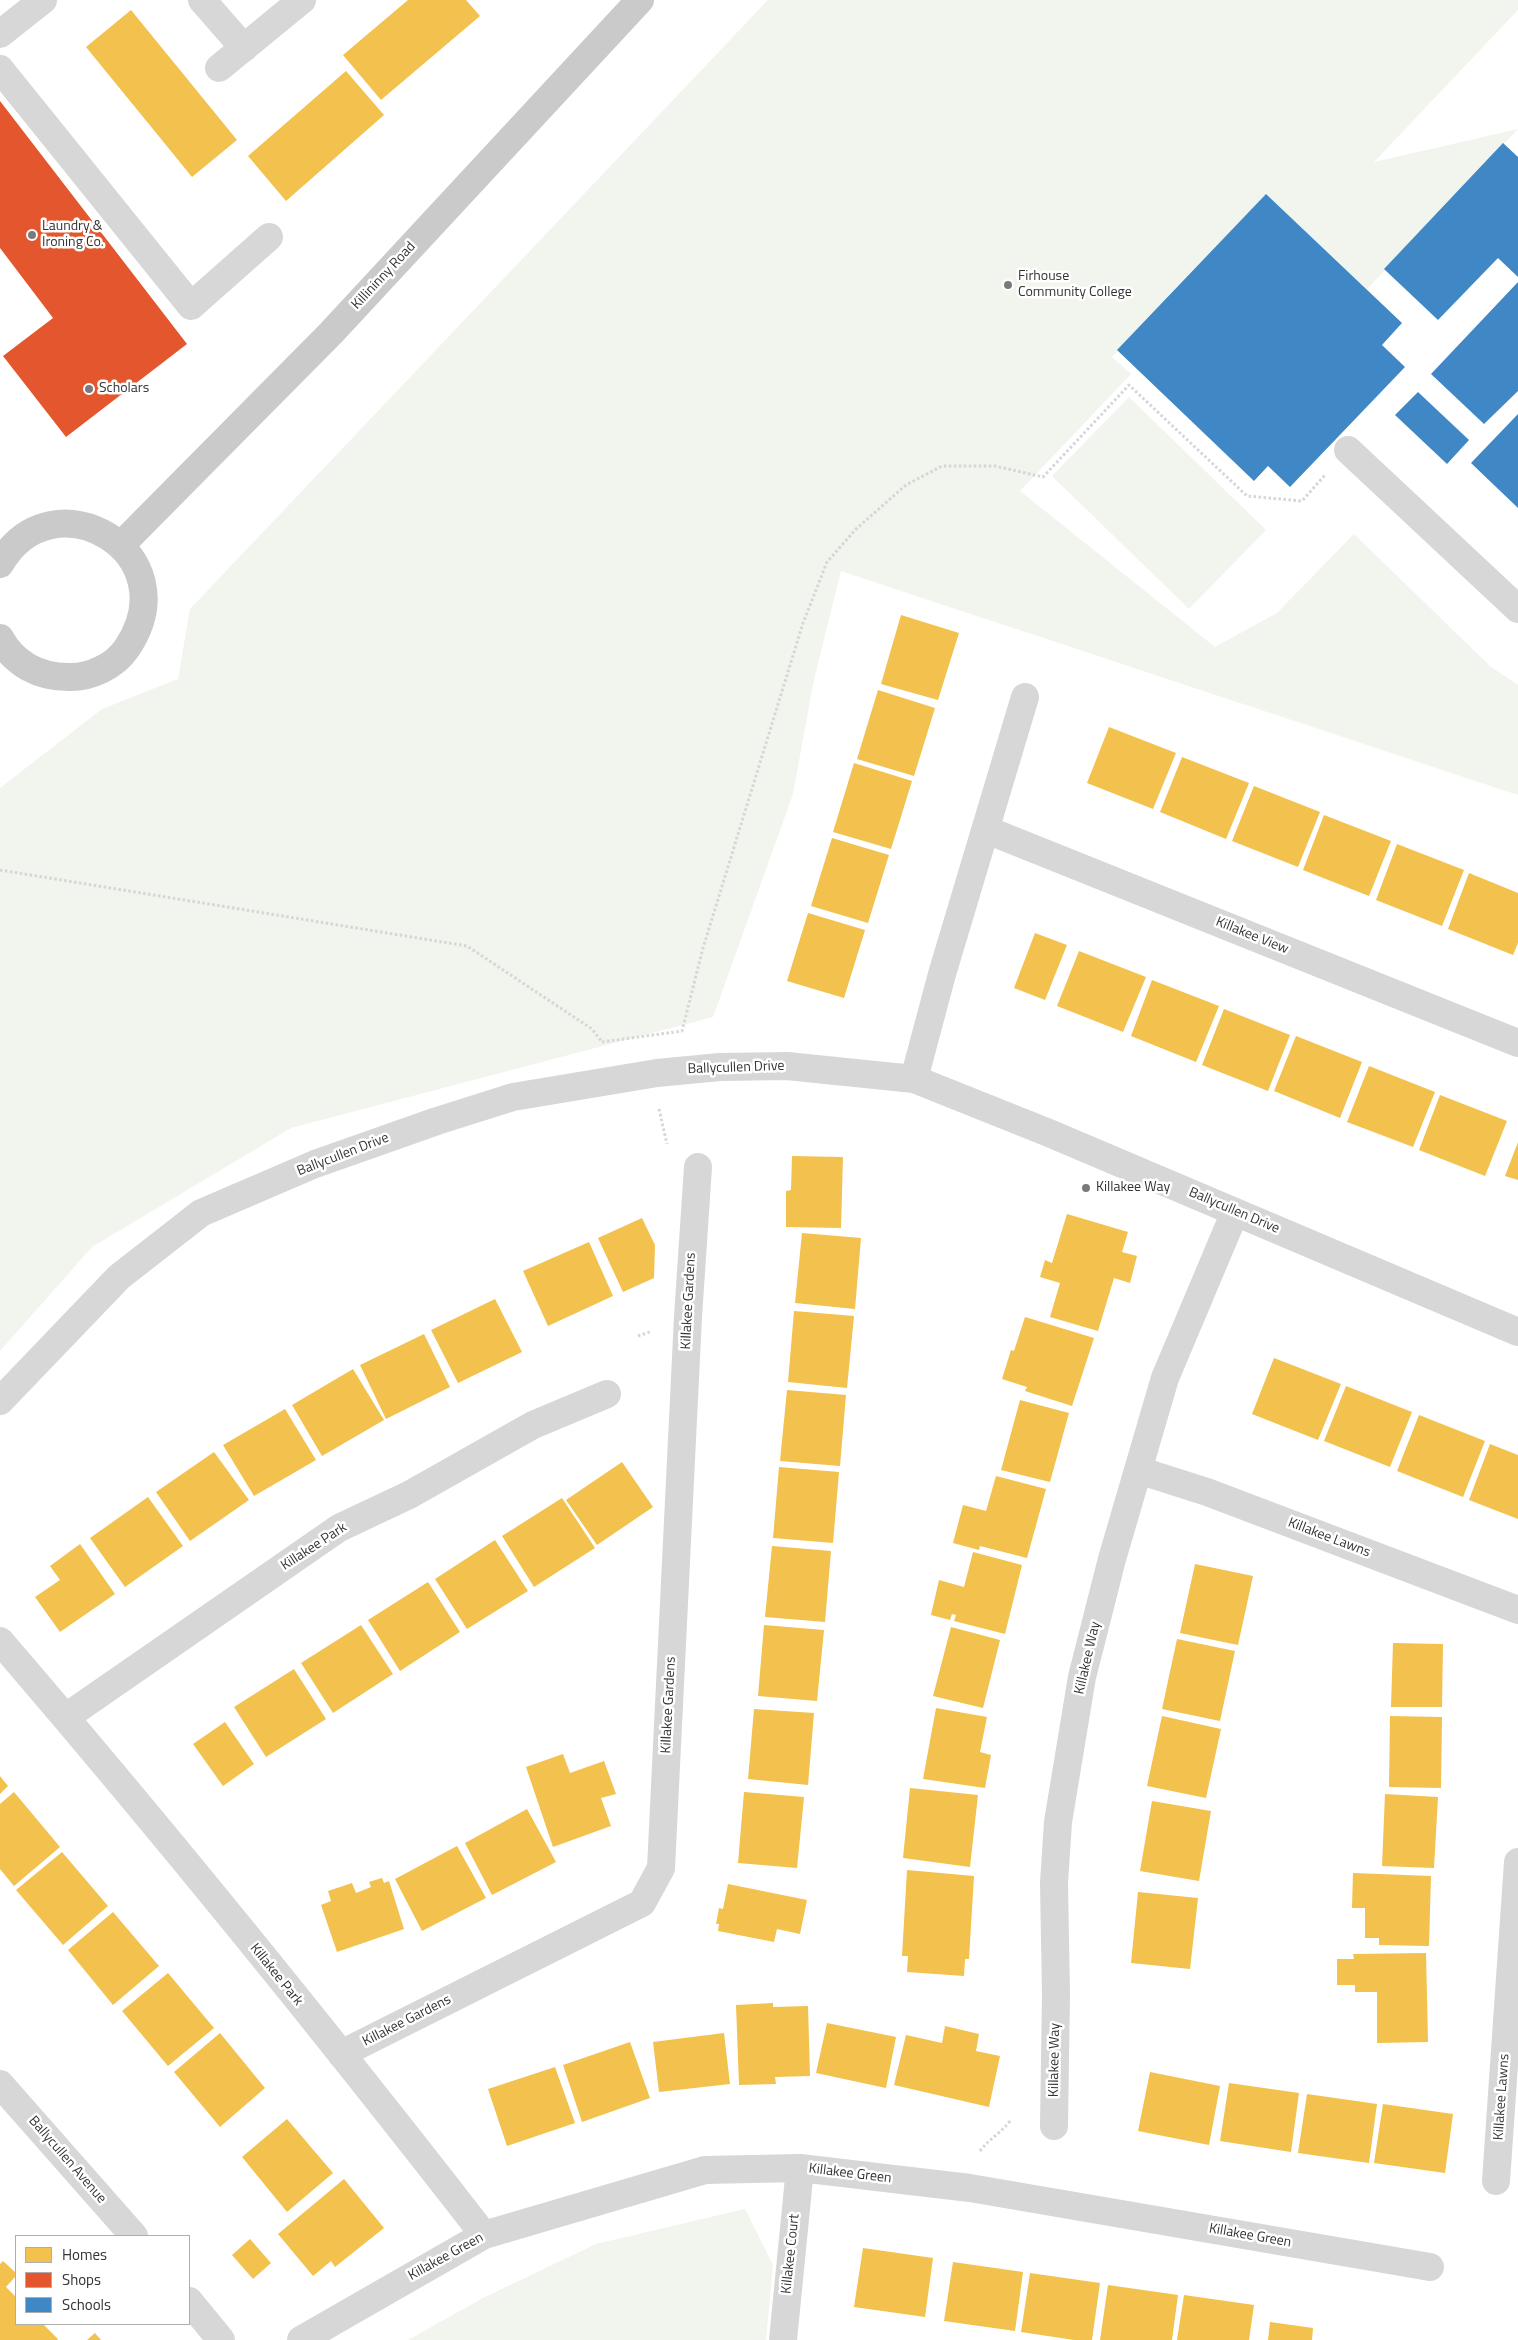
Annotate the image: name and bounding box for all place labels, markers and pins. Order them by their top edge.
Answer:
place label: Laundry & Ironing Co. [42,219,104,252]
marker: Laundry & Ironing Co. [26,229,38,241]
place label: Firhouse Community College [1018,269,1132,302]
marker: Firhouse Community College [1002,279,1014,291]
place label: Scholars [99,381,149,397]
marker: Scholars [83,383,95,395]
place label: Killakee Way [1096,1180,1170,1196]
marker: Killakee Way [1080,1182,1092,1194]

